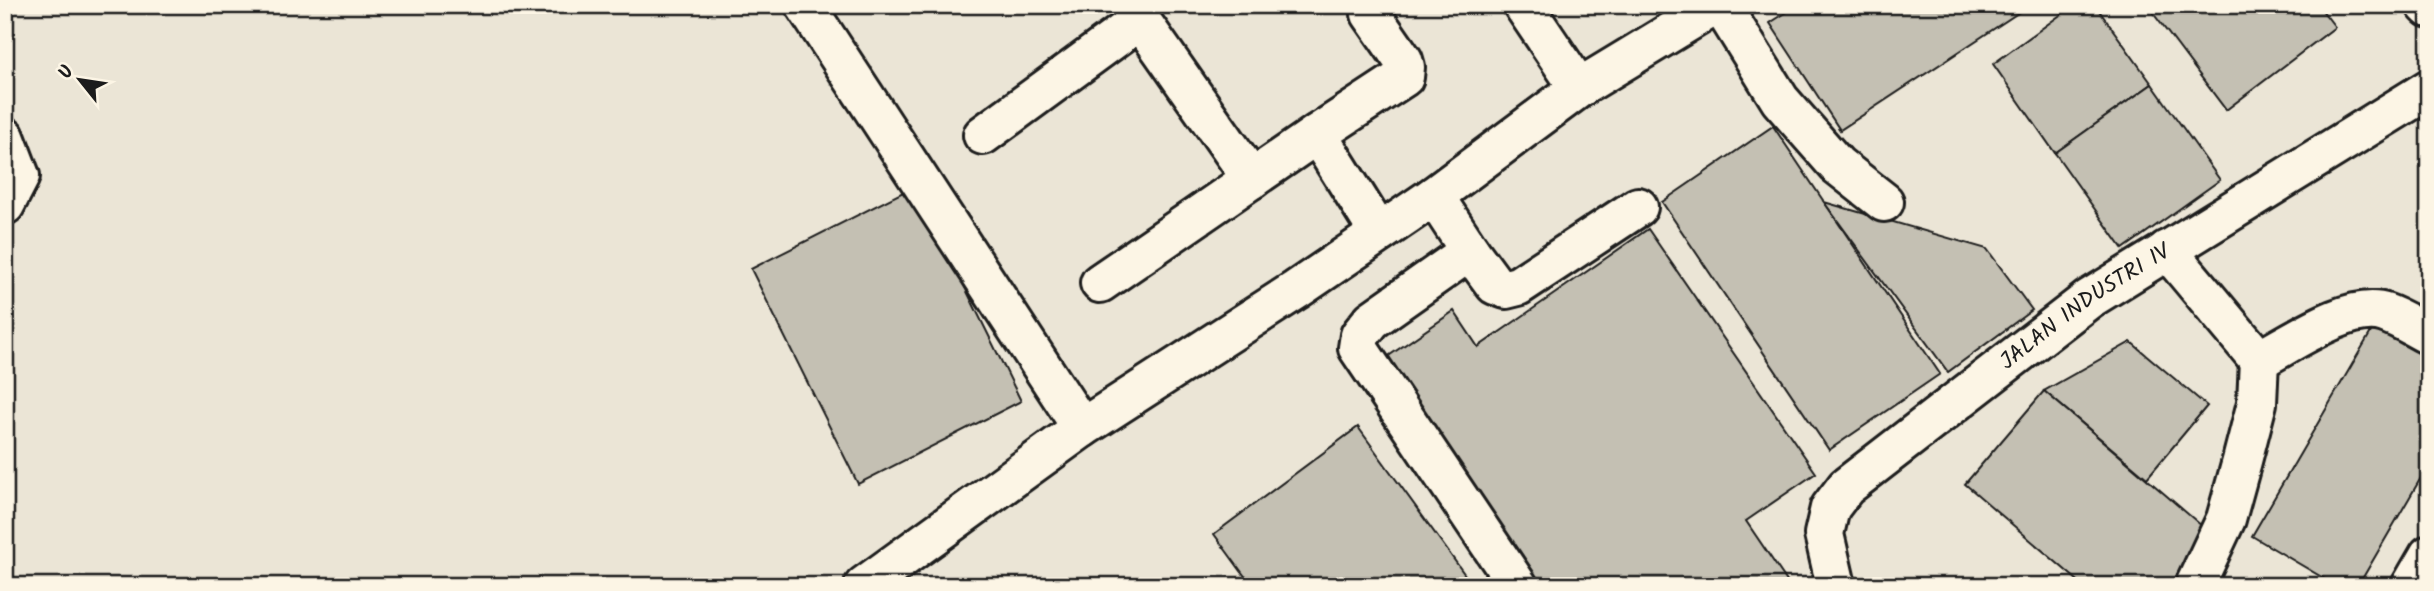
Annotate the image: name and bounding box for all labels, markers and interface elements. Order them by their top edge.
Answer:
north arrow [46,46,116,116]
text: U [51,60,83,85]
street label: JALAN INDUSTRI IV [1992,234,2179,379]

